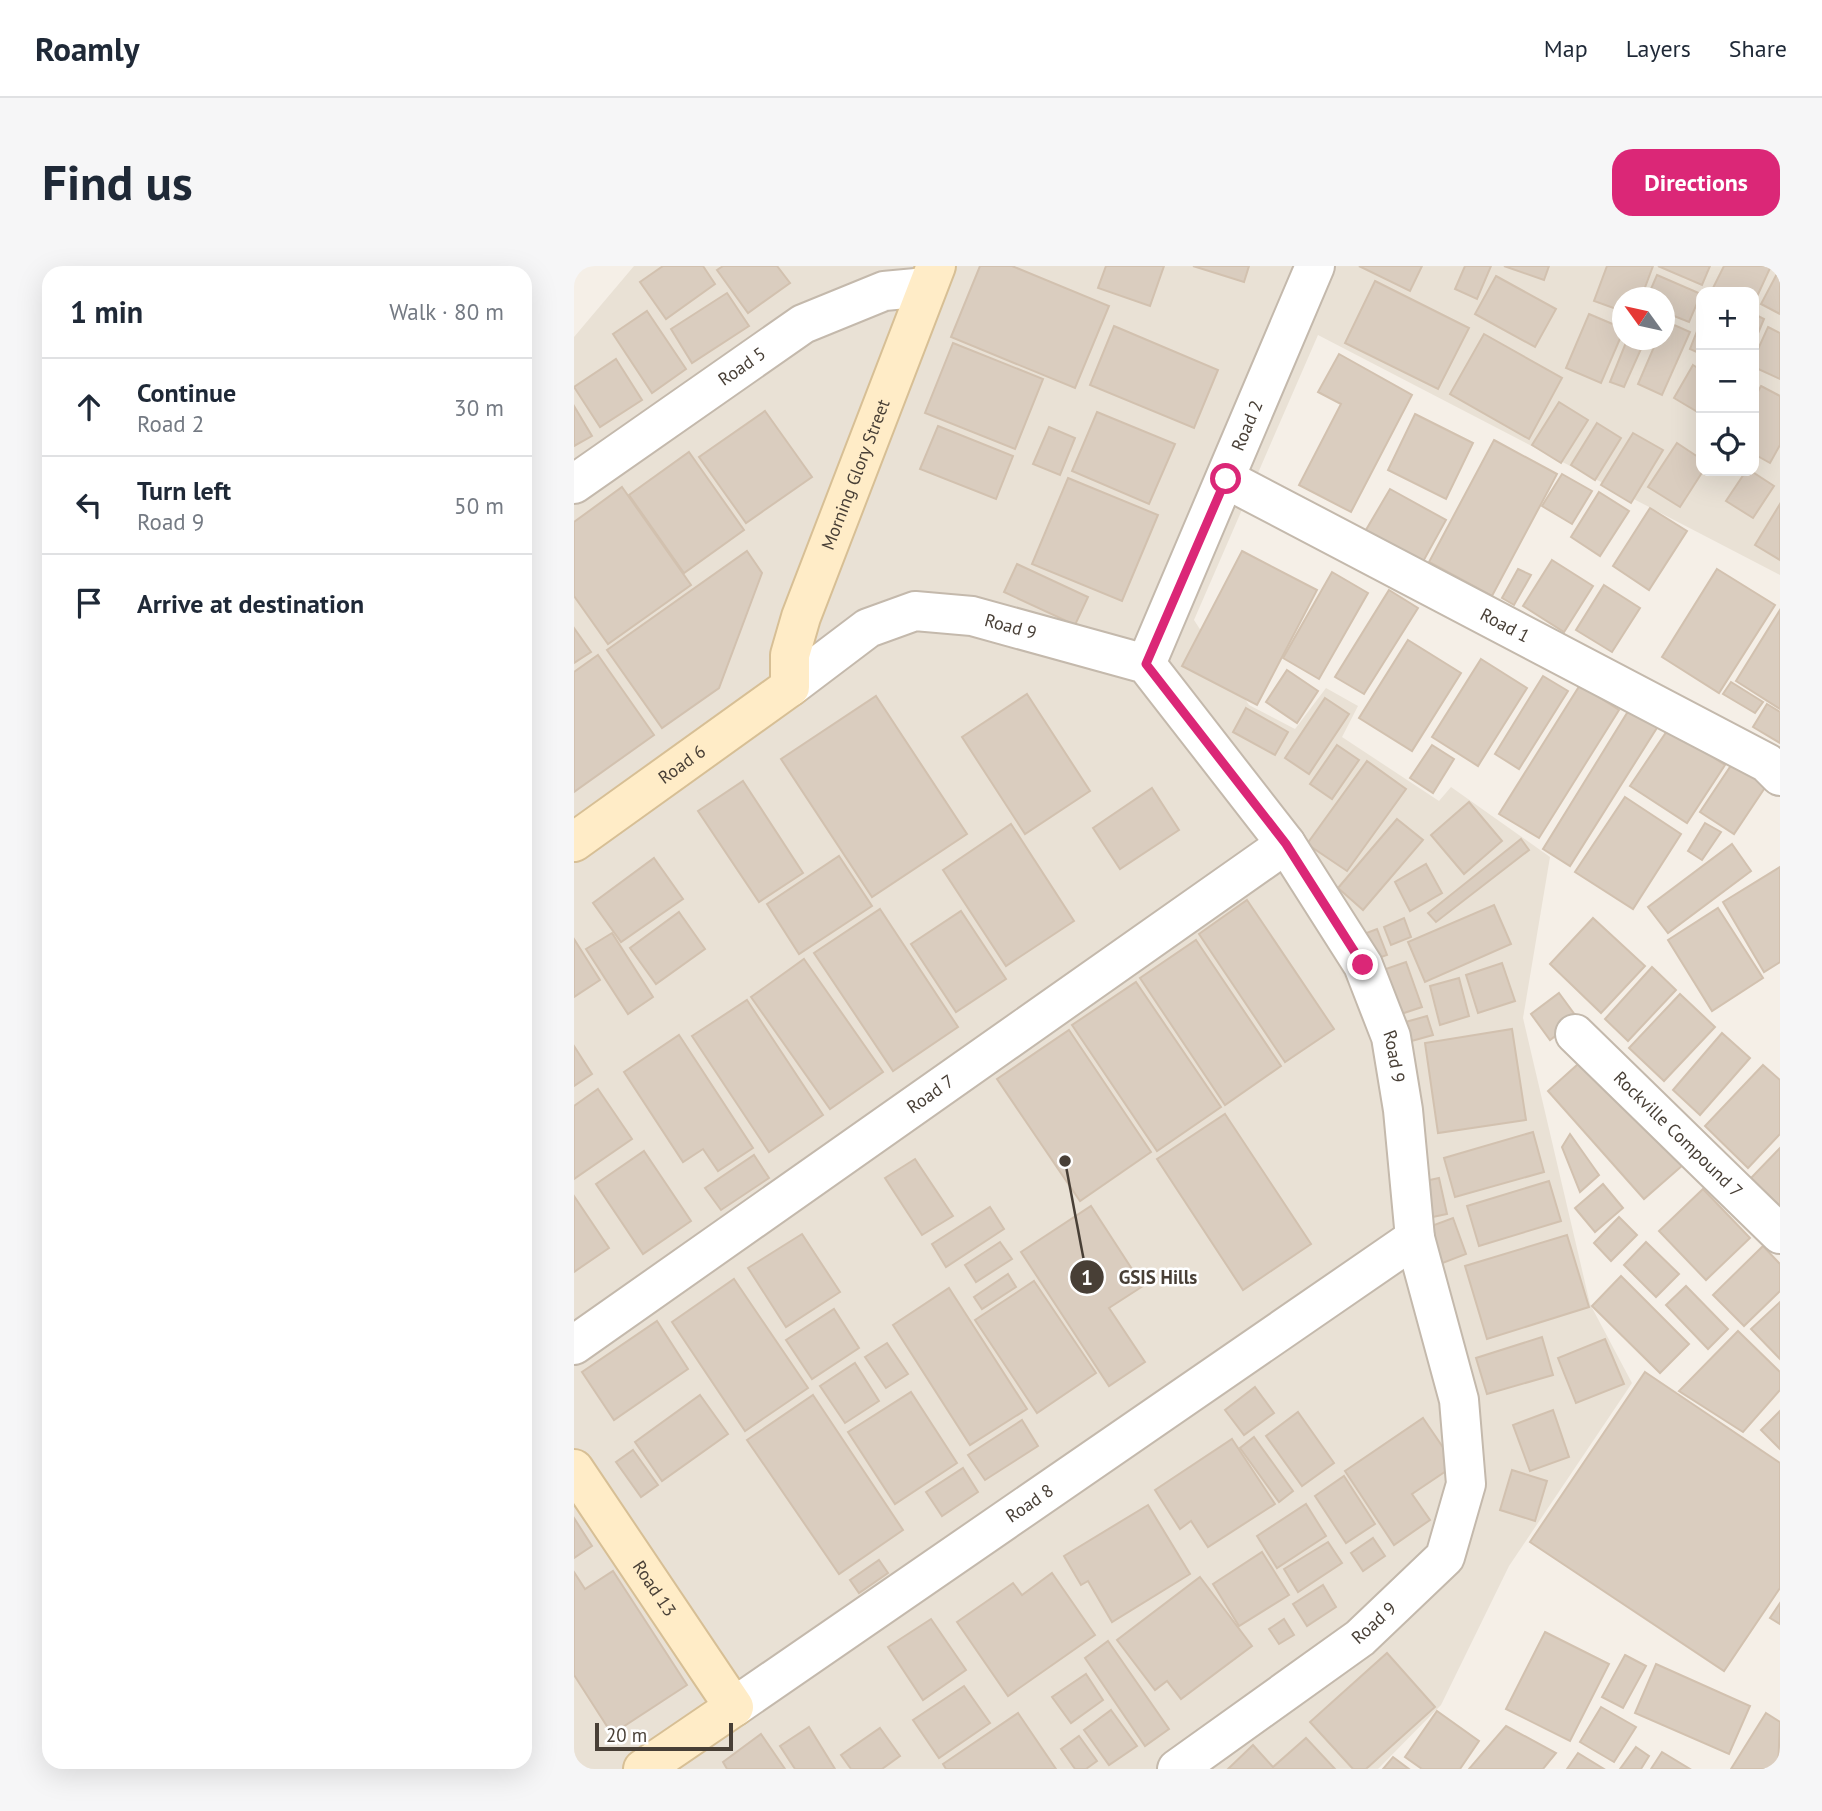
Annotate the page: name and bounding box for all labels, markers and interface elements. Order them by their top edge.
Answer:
text: Roamly [35,27,139,70]
text: Map [1544,33,1588,64]
text: Layers [1626,33,1691,64]
text: Share [1729,33,1787,64]
button: Directions [1612,149,1780,216]
text: Find us [42,150,193,214]
north arrow [1612,287,1675,350]
map controls [1696,287,1759,476]
button: + [1696,287,1759,350]
text: 1 min [70,292,143,331]
text: Walk · 80 m [389,297,504,326]
street label: Road 5 [714,342,770,391]
button: − [1696,350,1759,413]
text: Continue [137,376,236,409]
icon: ahead [70,388,108,426]
text: 30 m [454,393,504,422]
street label: Morning Glory Street [816,396,895,553]
street label: Road 2 [1226,397,1268,454]
text: Road 2 [137,409,204,438]
button: locate [1696,413,1759,476]
route start [1210,463,1241,494]
text: Turn left [137,474,231,507]
icon: left [70,486,108,524]
text: 50 m [454,491,504,520]
text: Road 9 [137,507,204,536]
icon: arrive [70,584,108,622]
text: Arrive at destination [137,587,364,620]
street label: Road 1 [1476,603,1534,647]
street label: Road 9 [982,608,1039,644]
street label: Road 6 [654,739,710,789]
route end [1347,949,1378,980]
street label: Road 9 [1378,1027,1410,1084]
street label: Rockville Compound 7 [1609,1066,1748,1202]
street label: Road 7 [902,1069,958,1118]
callout: GSIS Hills [1069,1257,1211,1297]
text: 1 [1081,1264,1093,1291]
text: GSIS Hills [1119,1265,1197,1289]
street label: Road 8 [1001,1479,1058,1527]
street label: Road 13 [628,1556,682,1621]
street label: Road 9 [1346,1596,1401,1649]
scale bar [595,1720,733,1752]
text: 20 m [606,1723,647,1747]

